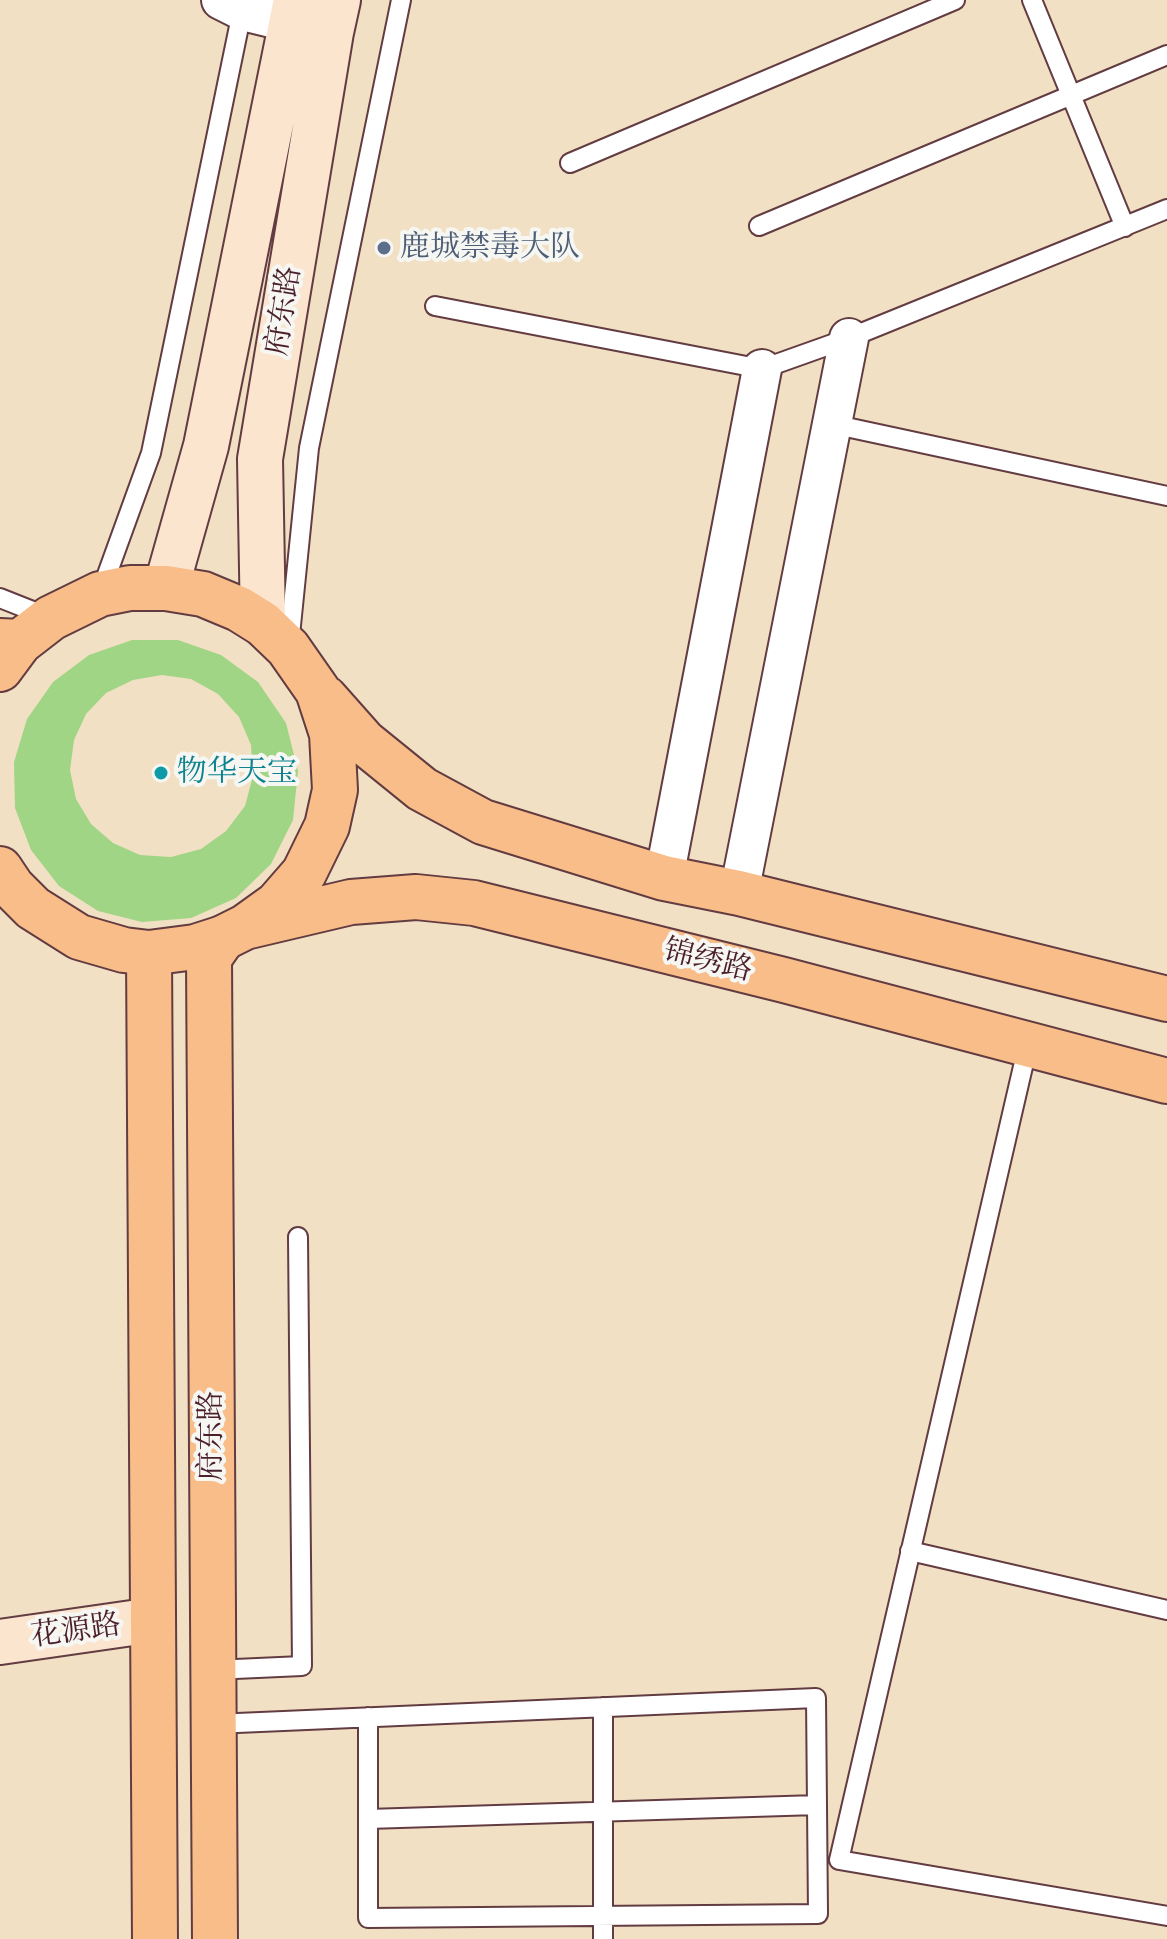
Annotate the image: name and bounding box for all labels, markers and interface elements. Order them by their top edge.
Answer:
place label: 鹿城禁毒大队 [400,230,580,266]
marker: 鹿城禁毒大队 [375,239,393,257]
street label: 府东路 [259,264,309,358]
place label: 物华天宝 [177,755,297,791]
marker: 物华天宝 [152,764,170,782]
street label: 锦绣路 [660,933,756,989]
street label: 府东路 [194,1391,230,1481]
street label: 花源路 [29,1607,123,1655]

